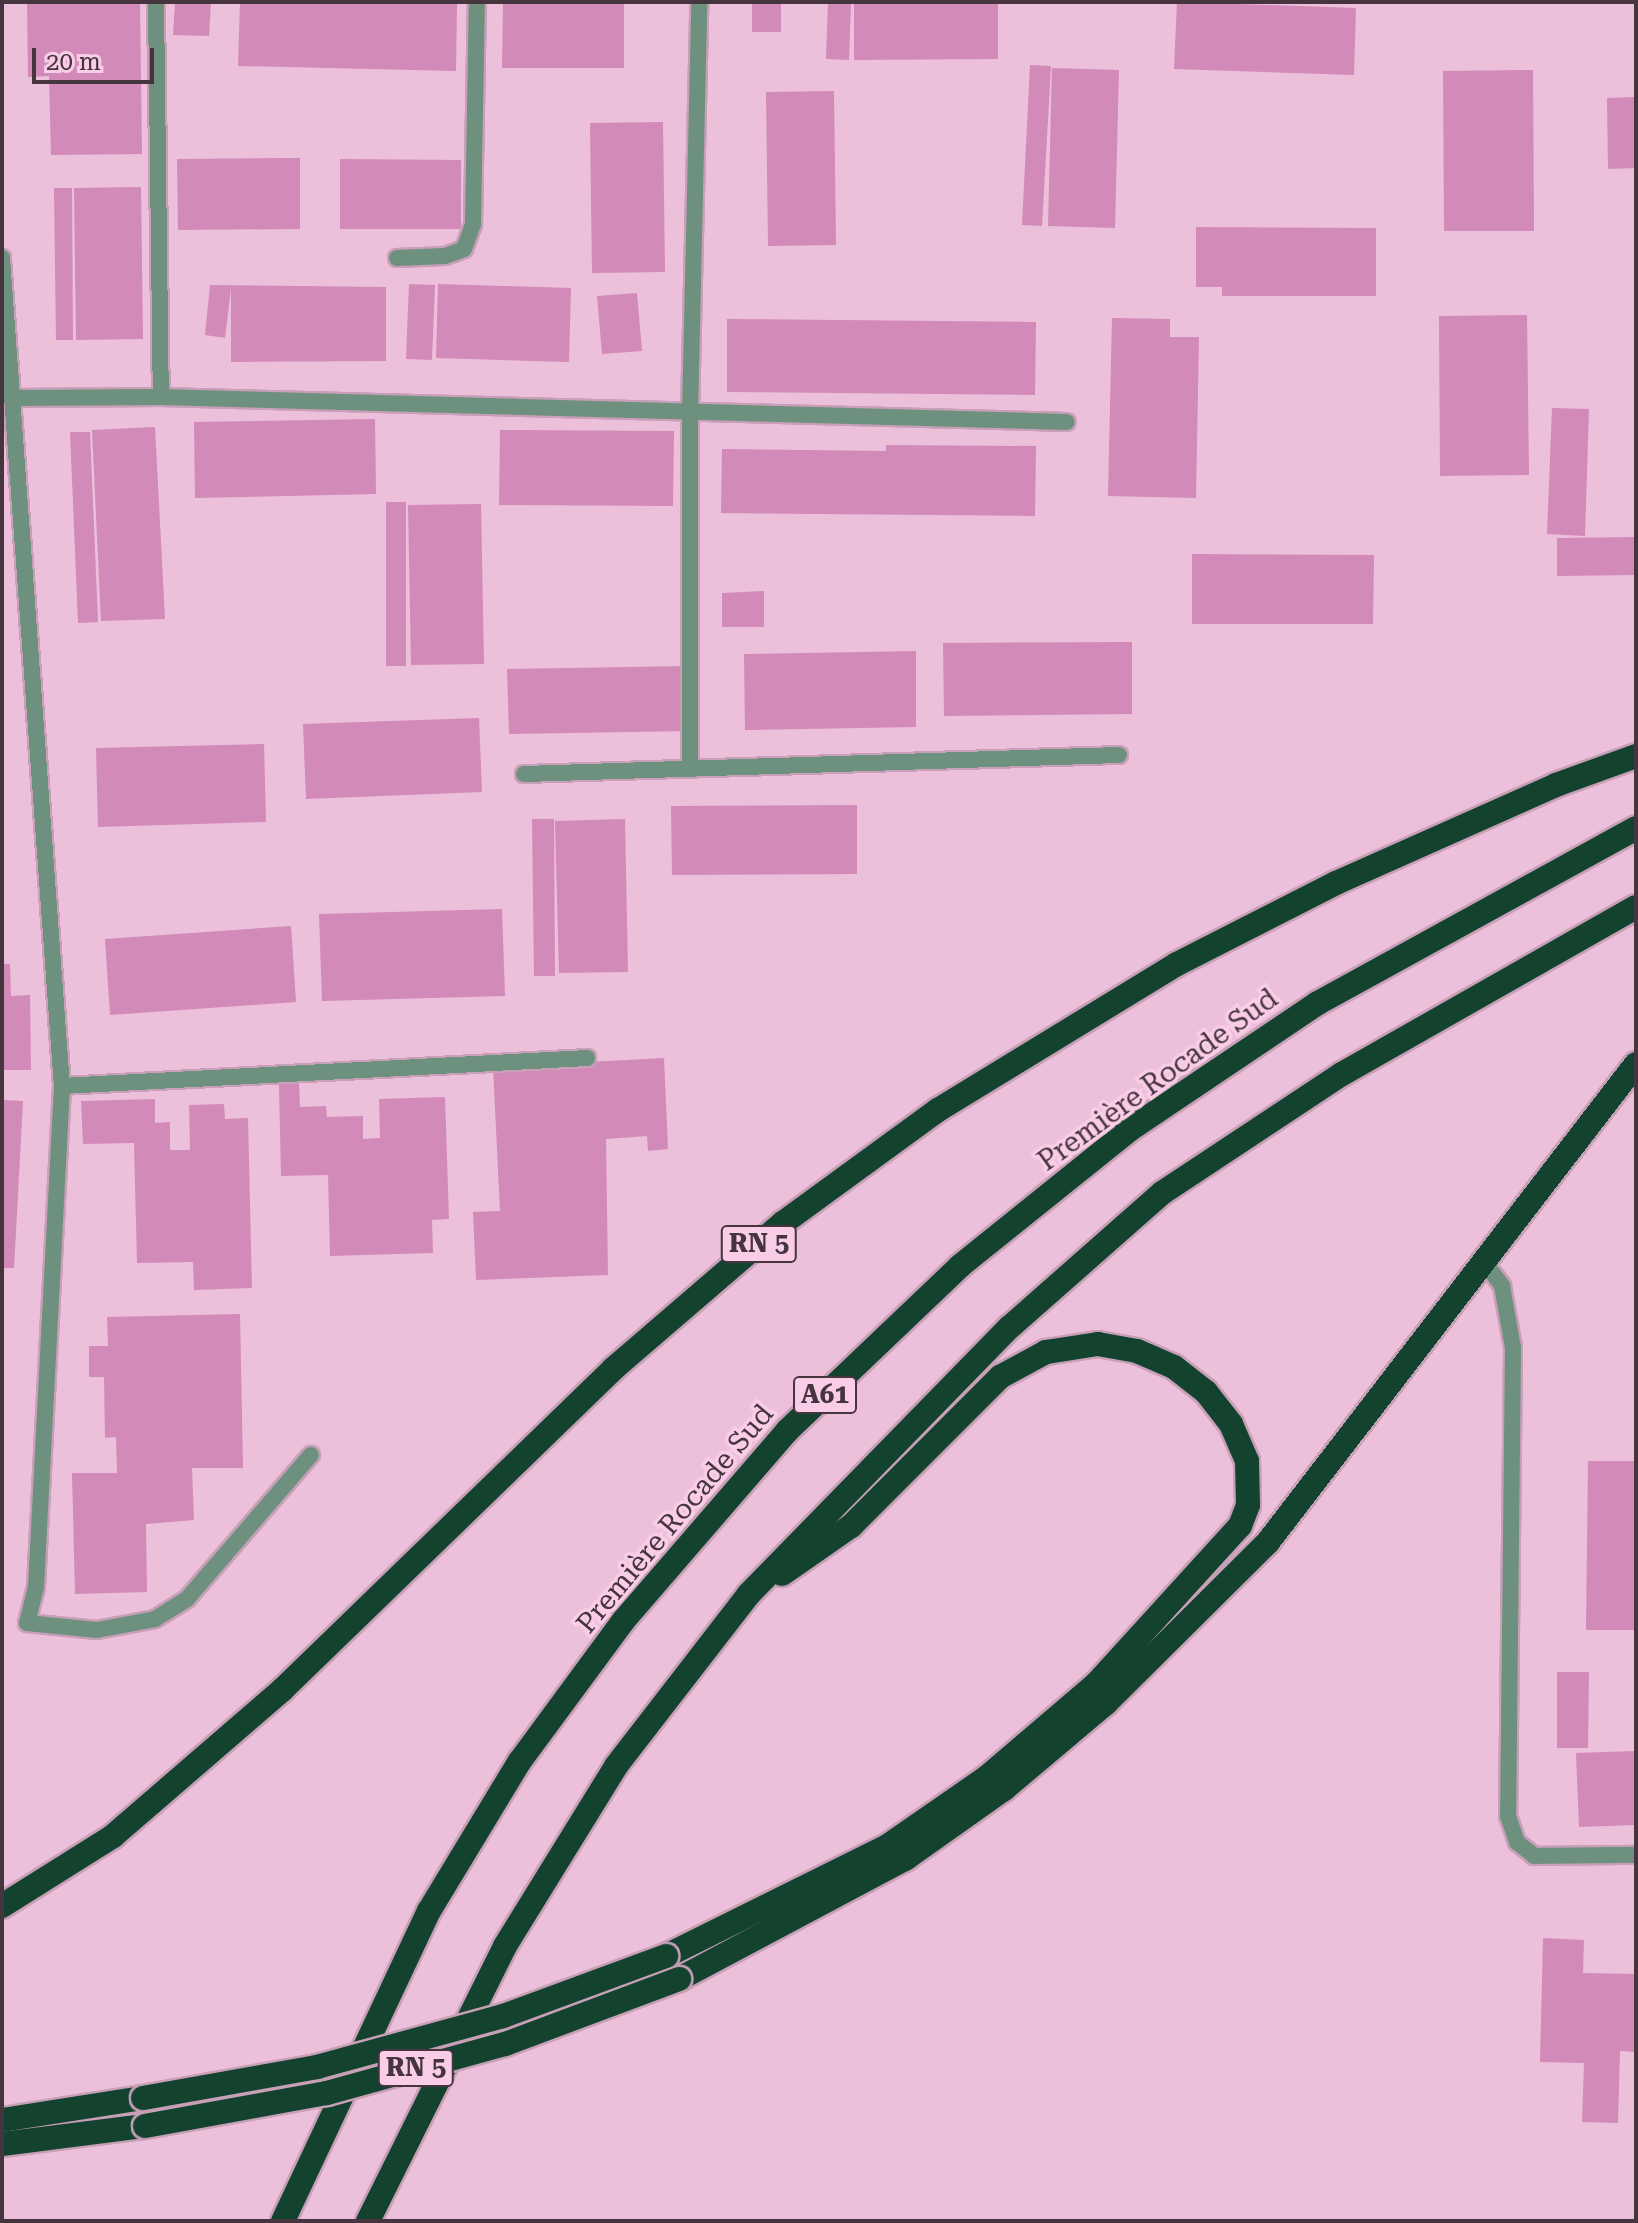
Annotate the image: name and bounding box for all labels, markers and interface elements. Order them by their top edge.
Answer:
scale bar [36,32,158,82]
text: 20 m [46,48,101,76]
street label: Première Rocade Sud [1032,982,1284,1178]
road number: RN 5 [719,1222,799,1266]
road number: A61 [793,1373,857,1417]
street label: Première Rocade Sud [569,1398,781,1640]
road number: RN 5 [376,2046,456,2090]

